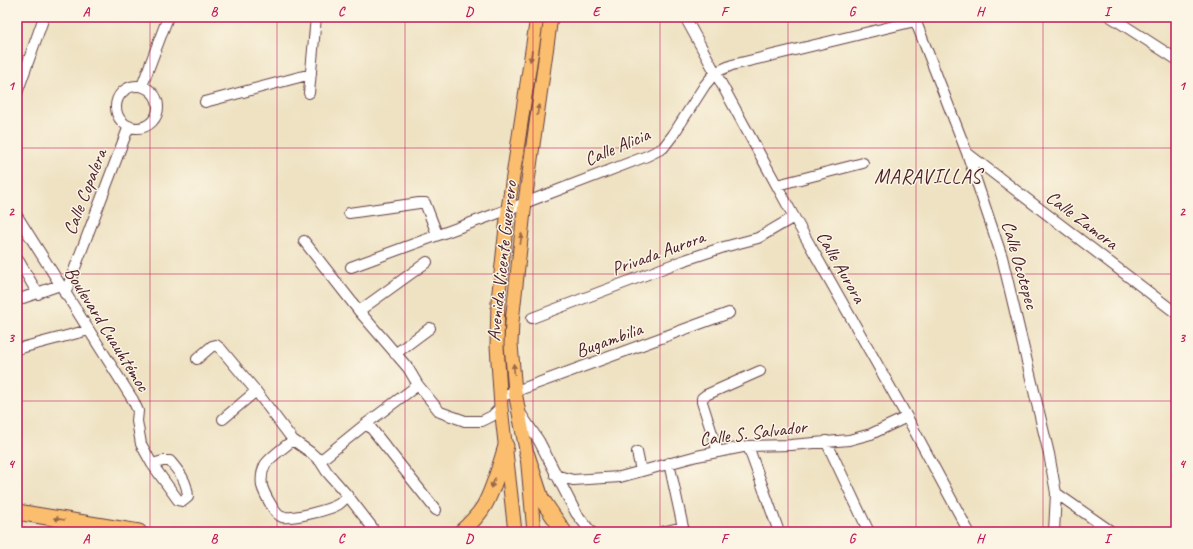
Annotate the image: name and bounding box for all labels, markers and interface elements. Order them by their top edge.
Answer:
text: A [83,4,91,20]
text: B [211,4,219,20]
text: C [338,4,346,20]
text: D [465,4,474,20]
text: E [593,4,602,20]
text: F [721,4,730,20]
text: G [849,4,857,20]
text: H [976,4,986,20]
text: I [1104,4,1113,20]
one-way arrow [528,49,534,62]
text: 1 [8,78,16,94]
text: 1 [1179,78,1187,94]
one-way arrow [535,104,541,116]
street label: Calle Alicia [581,122,655,171]
street label: Calle Copalera [58,144,113,238]
district label: MARAVILLAS [874,164,985,189]
street label: Avenida Vicente Guerrero [482,178,522,342]
street label: Calle Zamora [1041,185,1124,256]
text: 2 [8,204,15,220]
text: 2 [1179,204,1186,220]
street label: Calle Ocotepec [996,218,1044,313]
street label: Privada Aurora [608,224,710,281]
street label: Calle Aurora [811,227,872,308]
one-way arrow [518,233,524,245]
street label: Boulevard Cuauhtémoc [59,262,156,397]
street label: Bugambilia [572,316,647,363]
text: 3 [8,330,15,346]
text: 3 [1179,330,1186,346]
one-way arrow [510,363,517,375]
street label: Calle S. Salvador [698,414,810,451]
text: 4 [8,456,16,472]
text: 4 [1179,456,1187,472]
one-way arrow [490,477,496,489]
one-way arrow [53,516,65,522]
text: A [83,531,91,547]
text: B [211,531,219,547]
text: C [338,531,346,547]
text: D [465,531,474,547]
text: E [593,531,602,547]
text: F [721,531,730,547]
text: G [849,531,857,547]
text: H [976,531,986,547]
text: I [1104,531,1113,547]

